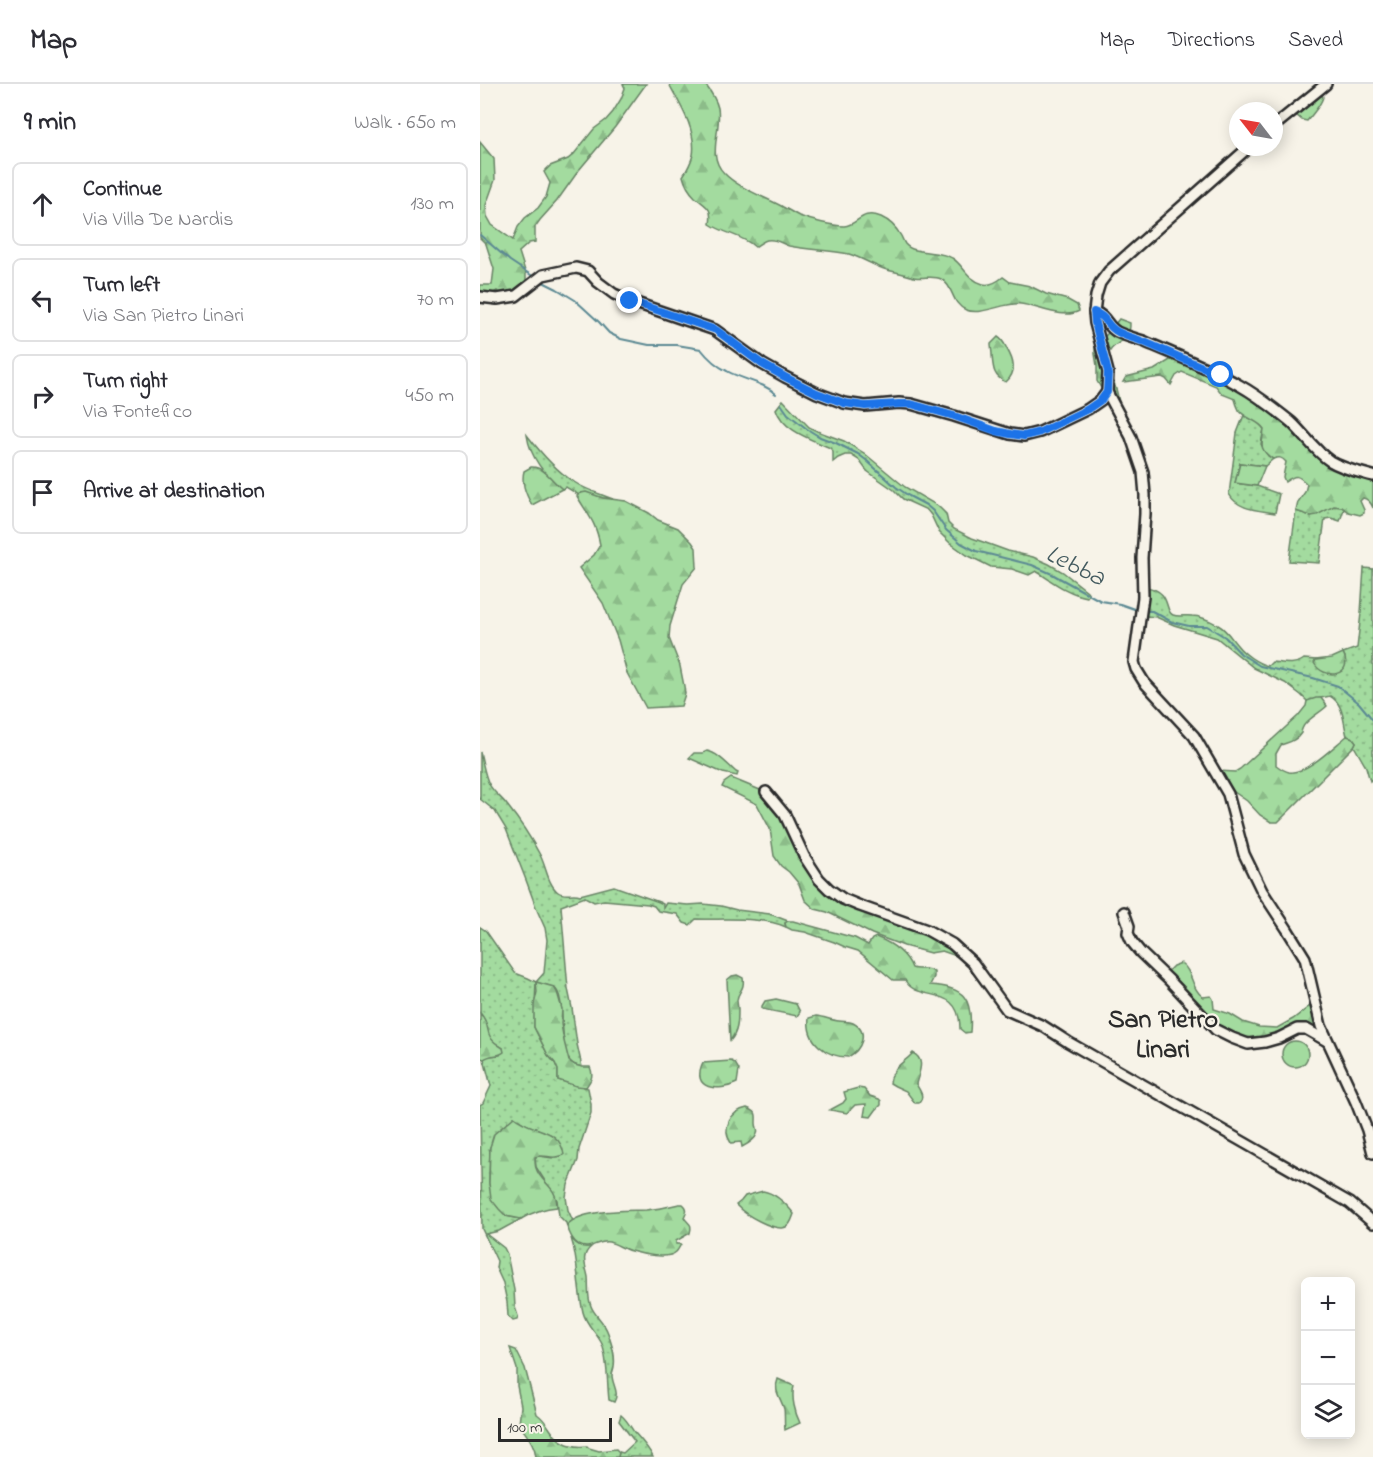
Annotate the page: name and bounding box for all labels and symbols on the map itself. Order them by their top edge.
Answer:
north arrow [1229,102,1283,156]
route end [616,287,642,313]
route start [1207,361,1233,387]
water label: Lebba [1039,536,1112,598]
district label: San Pietro Linari [1108,1002,1218,1070]
scale bar [498,1415,612,1442]

